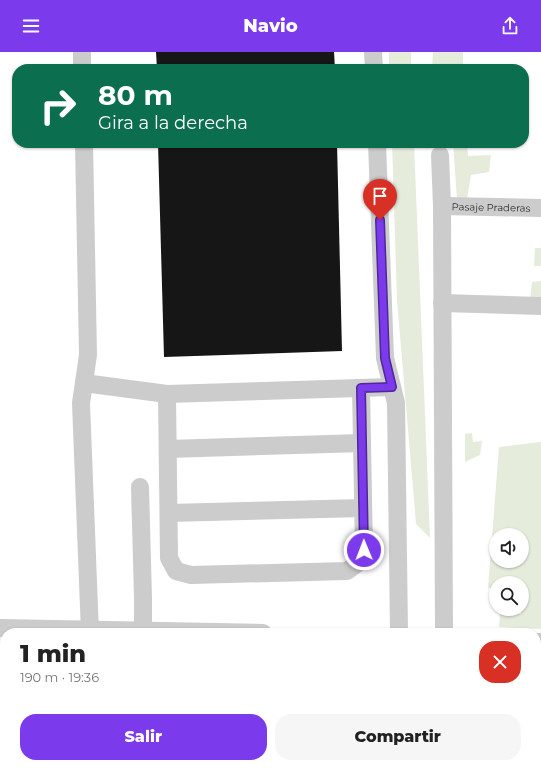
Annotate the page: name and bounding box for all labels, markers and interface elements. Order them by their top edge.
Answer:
icon: menu [20,15,42,37]
text: Navio [243,15,298,37]
icon: share [499,15,521,37]
text: 80 m [98,78,173,112]
icon: right [32,80,84,132]
text: Gira a la derecha [98,112,248,134]
pin [363,179,397,220]
icon: arrive [369,185,391,207]
street label: Pasaje Praderas [451,200,531,214]
map controls [489,528,529,616]
button: sound [489,528,529,568]
position arrow [343,529,385,571]
button: search [489,576,529,616]
text: 1 min [20,639,86,668]
button: close [479,641,521,683]
text: 190 m · 19:36 [20,669,99,685]
button: Salir [20,714,267,760]
button: Compartir [275,714,521,760]

